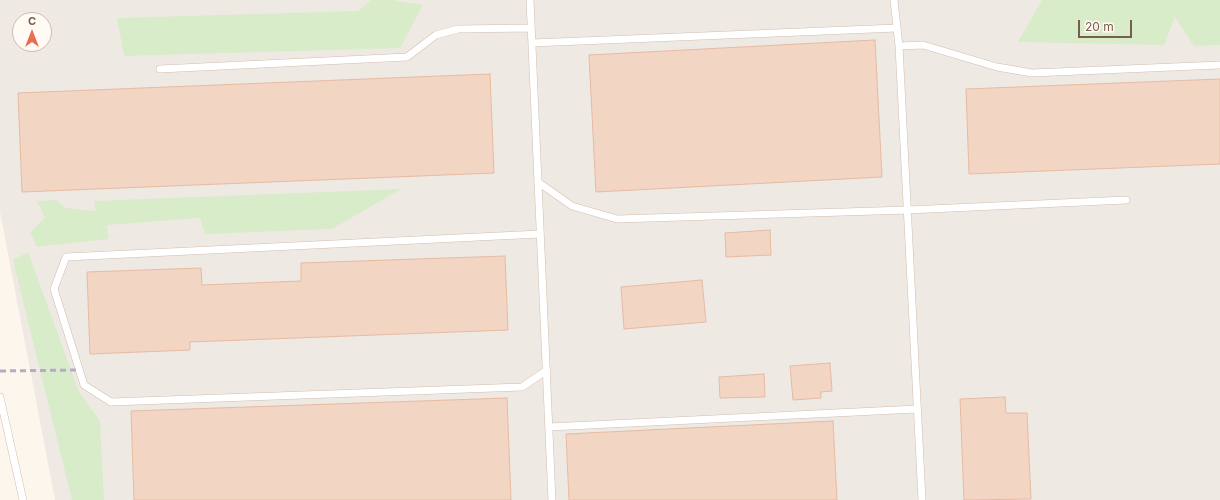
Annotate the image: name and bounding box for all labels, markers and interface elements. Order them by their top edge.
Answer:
north arrow [12,12,52,52]
scale bar [1080,12,1134,38]
text: С [28,14,36,28]
text: 20 m [1085,19,1114,34]

